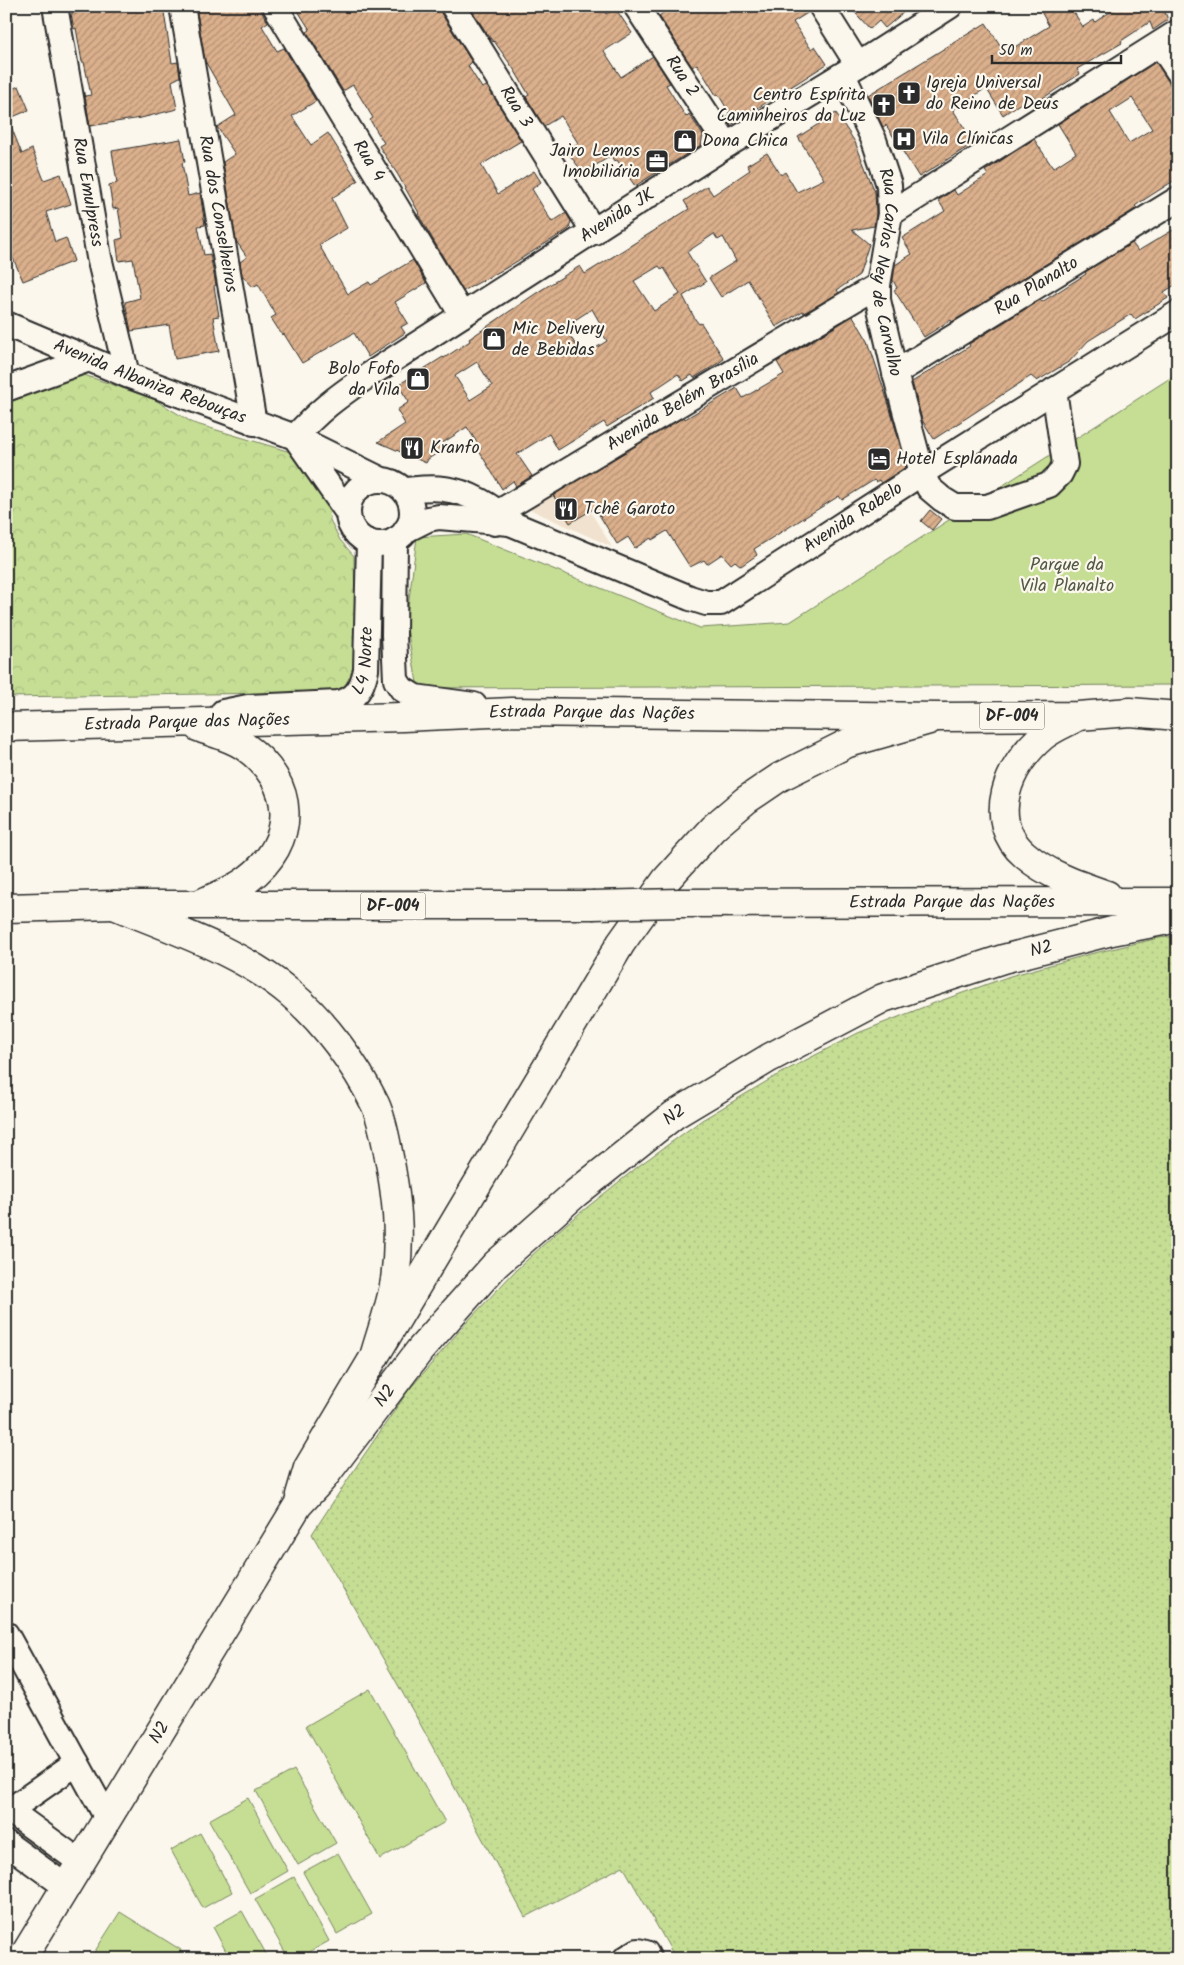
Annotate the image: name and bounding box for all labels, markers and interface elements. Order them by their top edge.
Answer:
scale bar [992,32,1120,64]
text: 50 m [999,39,1033,63]
street label: Rua 2 [657,49,707,103]
place label: Igreja Universal do Reino de Deus [926,69,1059,119]
street label: Rua 3 [492,80,540,134]
church icon: Igreja Universal do Reino de Deus [896,80,922,106]
place label: Centro Espírita Caminheiros da Luz [716,81,866,131]
church icon: Centro Espírita Caminheiros da Luz [871,92,897,118]
place label: Vila Clínicas [922,125,1014,154]
hospital icon: Vila Clínicas [891,126,917,152]
place label: Dona Chica [702,127,788,156]
shop icon: Dona Chica [672,128,698,154]
street label: Rua dos Conselheiros [190,133,246,295]
street label: Rua 4 [345,134,393,188]
street label: Rua Emulpress [64,135,112,250]
place label: Jairo Lemos Imobiliária [549,137,640,187]
office icon: Jairo Lemos Imobiliária [644,148,670,174]
street label: Rua Carlos Ney de Carvalho [864,164,910,379]
street label: Avenida JK [574,180,661,250]
street label: Rua Planalto [988,249,1085,323]
place label: Mic Delivery de Bebidas [512,315,605,365]
shop icon: Mic Delivery de Bebidas [481,326,507,352]
street label: Avenida Albaniza Rebouças [49,331,251,432]
street label: Avenida Belém Brasília [601,345,765,459]
place label: Bolo Fofo da Vila [328,355,400,405]
shop icon: Bolo Fofo da Vila [405,366,431,392]
place label: Kranfo [430,434,480,463]
restaurant icon: Kranfo [399,435,425,461]
place label: Hotel Esplanada [896,445,1018,474]
hotel icon: Hotel Esplanada [866,446,892,472]
street label: Avenida Rabelo [797,474,909,561]
place label: Tchê Garoto [584,495,675,524]
restaurant icon: Tchê Garoto [553,496,579,522]
park label: Parque da Vila Planalto [1020,551,1114,601]
street label: L4 Norte [344,626,382,701]
street label: Estrada Parque das Nações [488,697,695,729]
road number: DF-004 [980,702,1044,729]
street label: Estrada Parque das Nações [84,705,291,740]
street label: Estrada Parque das Nações [849,888,1055,917]
road number: DF-004 [360,892,426,919]
street label: N2 [1027,932,1056,966]
street label: N2 [656,1097,691,1133]
street label: N2 [367,1378,404,1414]
street label: N2 [141,1715,178,1750]

